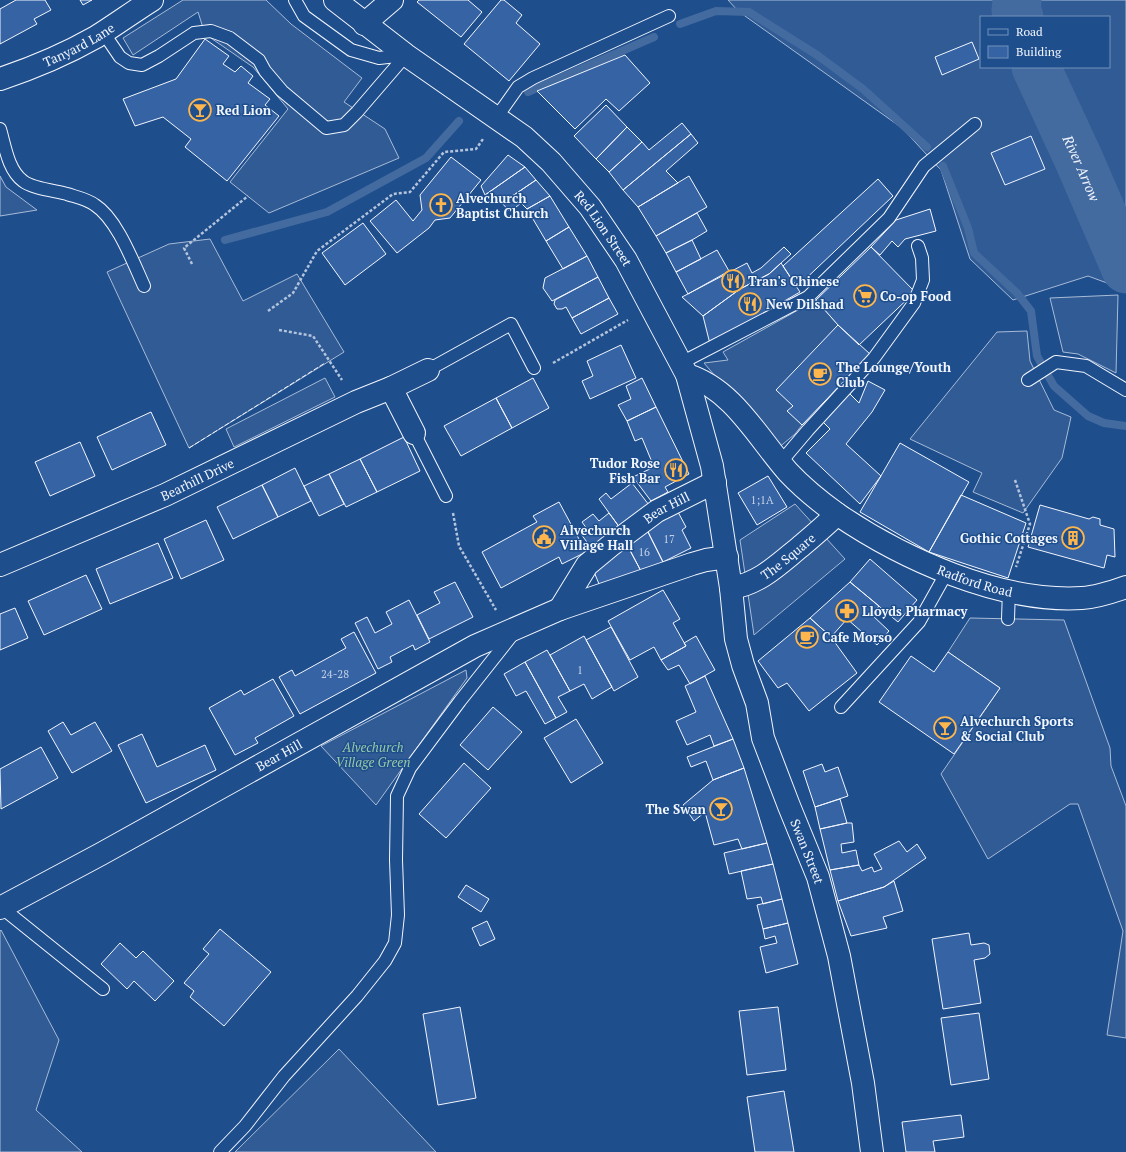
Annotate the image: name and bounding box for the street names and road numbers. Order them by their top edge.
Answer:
street label: Tanyard Lane [40,18,118,71]
street label: Red Lion Street [571,187,637,269]
street label: Bearhill Drive [158,454,237,505]
street label: Bear Hill [639,487,693,527]
street label: The Square [757,529,819,584]
street label: Radford Road [935,560,1014,601]
street label: Bear Hill [252,735,305,775]
street label: Swan Street [786,816,828,886]

